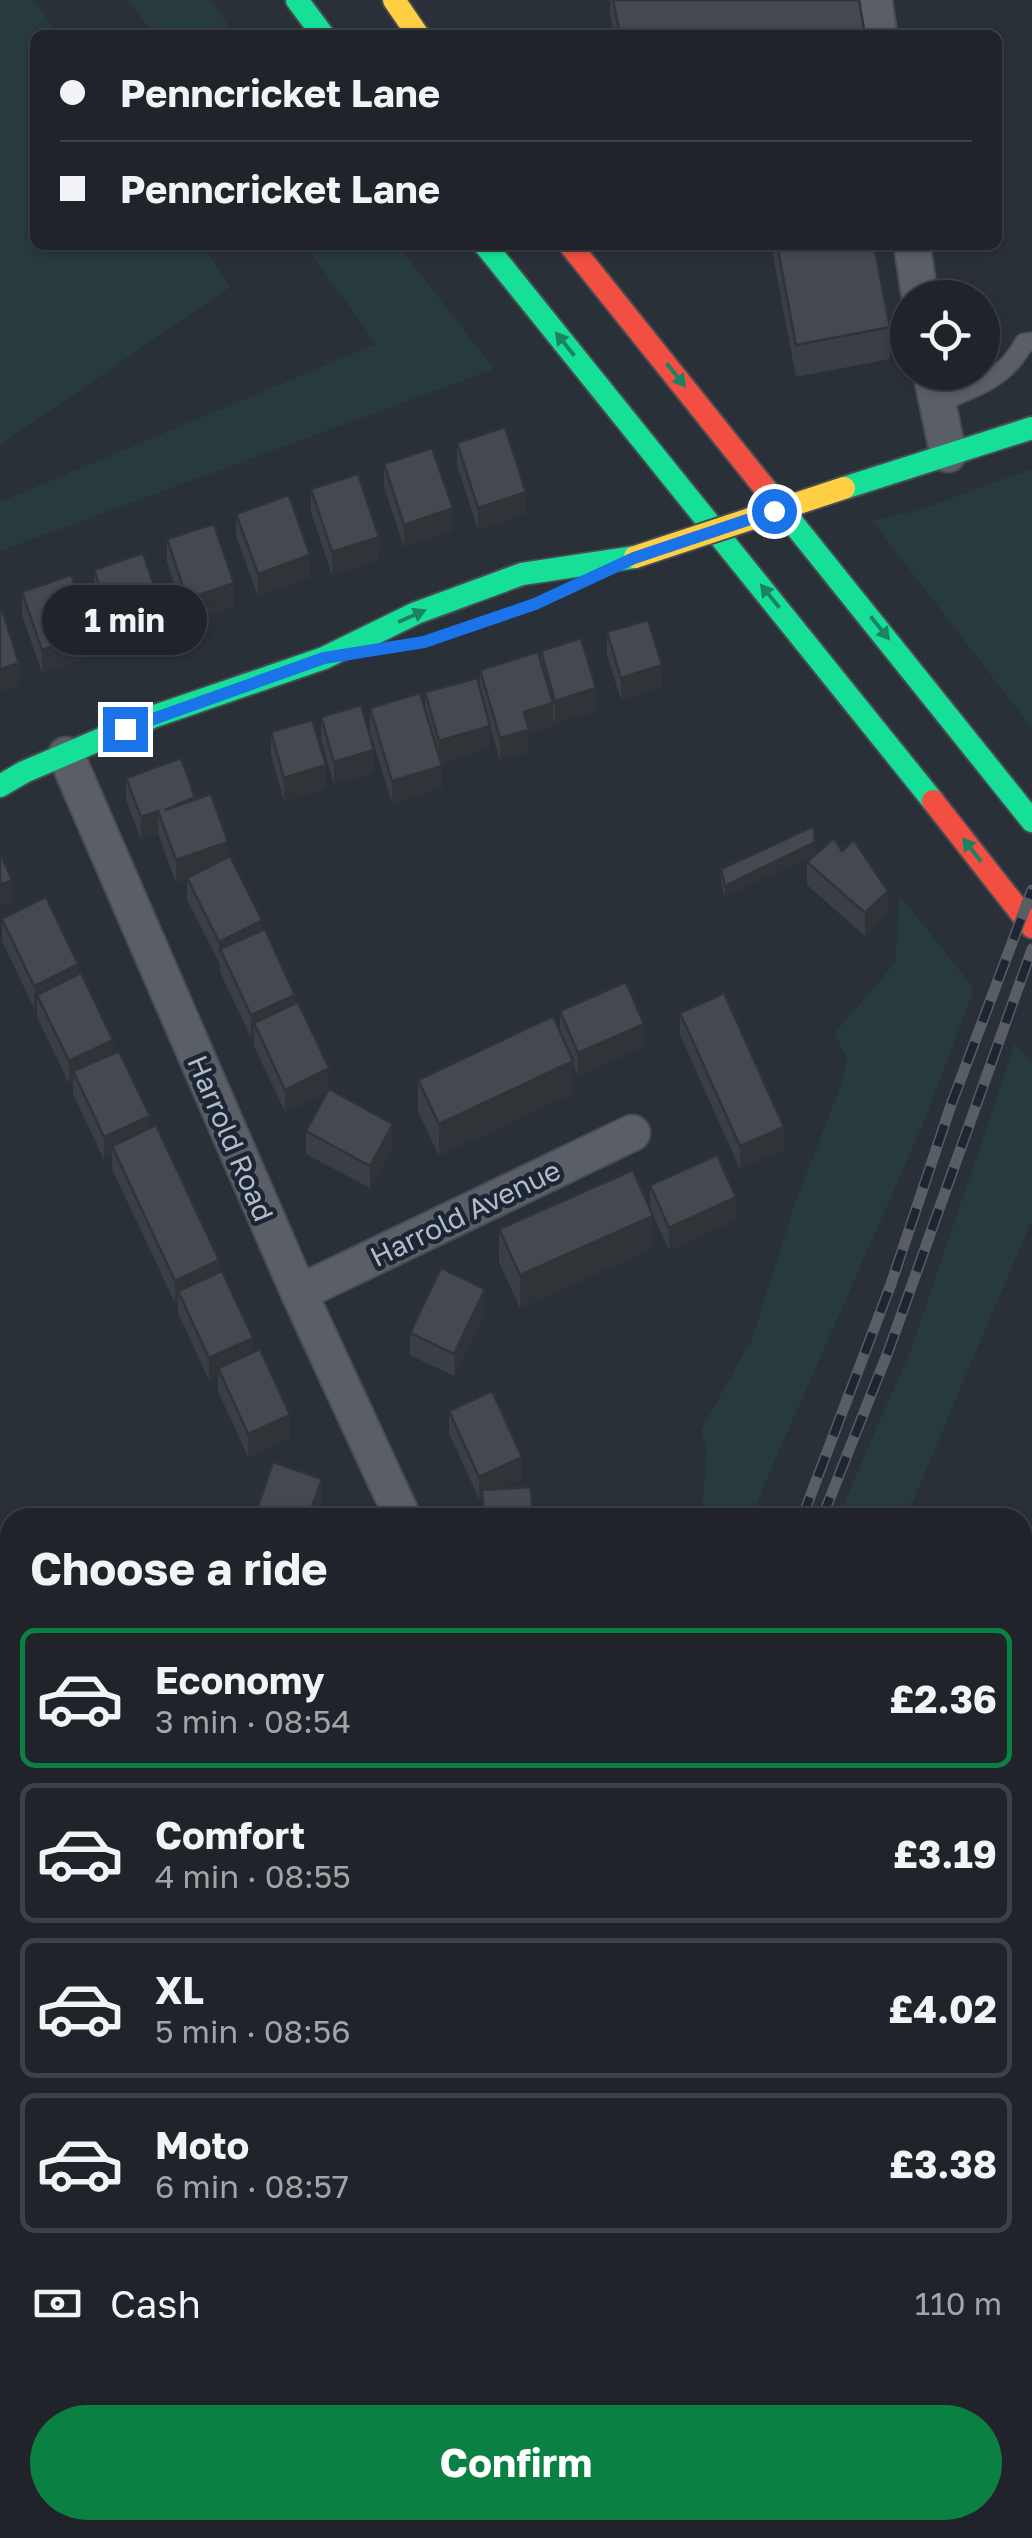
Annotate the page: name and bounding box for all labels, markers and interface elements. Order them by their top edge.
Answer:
text: Penncricket Lane [120,70,440,115]
text: Penncricket Lane [120,166,440,211]
map controls [890,280,1000,390]
button: locate [890,280,1000,390]
one-way arrow [555,331,576,356]
one-way arrow [665,363,686,388]
route start [752,489,797,534]
one-way arrow [760,583,781,609]
callout: 1 min [42,584,208,654]
text: 1 min [84,601,165,639]
one-way arrow [397,608,427,624]
one-way arrow [869,615,890,641]
route end [103,707,148,752]
one-way arrow [962,838,983,863]
street label: Harrold Road [181,1050,281,1226]
street label: Harrold Avenue [365,1153,565,1273]
text: Choose a ride [30,1541,328,1595]
icon: car [35,1653,125,1743]
text: Economy [155,1657,324,1702]
text: £2.36 [889,1676,997,1721]
text: 3 min · 08:54 [155,1702,351,1740]
icon: car [35,1808,125,1898]
text: Comfort [155,1812,305,1857]
text: £3.19 [893,1831,997,1876]
text: 4 min · 08:55 [155,1857,351,1895]
icon: car [35,1963,125,2053]
text: XL [155,1967,204,2012]
text: £4.02 [888,1986,997,2031]
text: 5 min · 08:56 [155,2012,351,2050]
icon: car [35,2118,125,2208]
text: Moto [155,2122,249,2167]
text: £3.38 [889,2141,997,2186]
text: 6 min · 08:57 [155,2167,349,2205]
icon: cash [30,2276,85,2331]
text: Cash [110,2281,201,2326]
text: 110 m [915,2284,1002,2322]
button: Confirm [30,2405,1002,2520]

